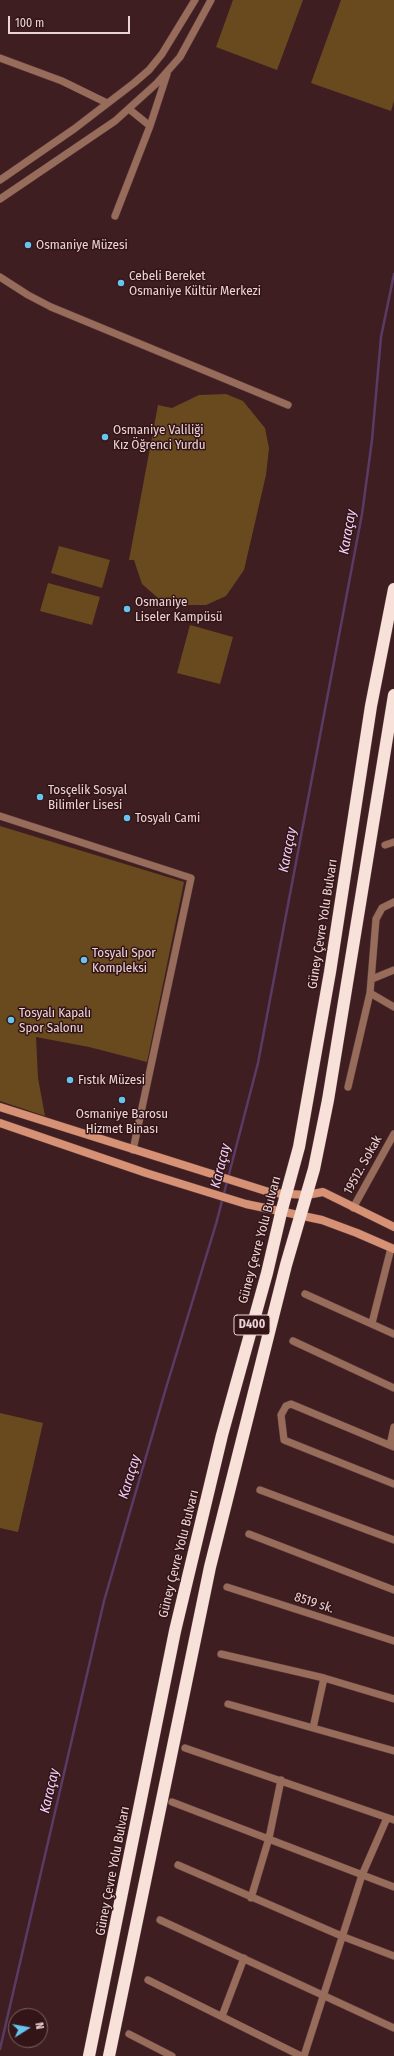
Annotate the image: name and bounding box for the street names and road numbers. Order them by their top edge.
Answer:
street label: Güney Çevre Yolu Bulvarı [305,858,341,990]
street label: 19512. Sokak [340,1133,386,1197]
street label: Güney Çevre Yolu Bulvarı [235,1175,285,1305]
road number: D400 [234,1315,270,1335]
street label: Güney Çevre Yolu Bulvarı [156,1488,202,1620]
street label: 8519 sk. [292,1589,336,1617]
street label: Güney Çevre Yolu Bulvarı [93,1805,133,1937]

